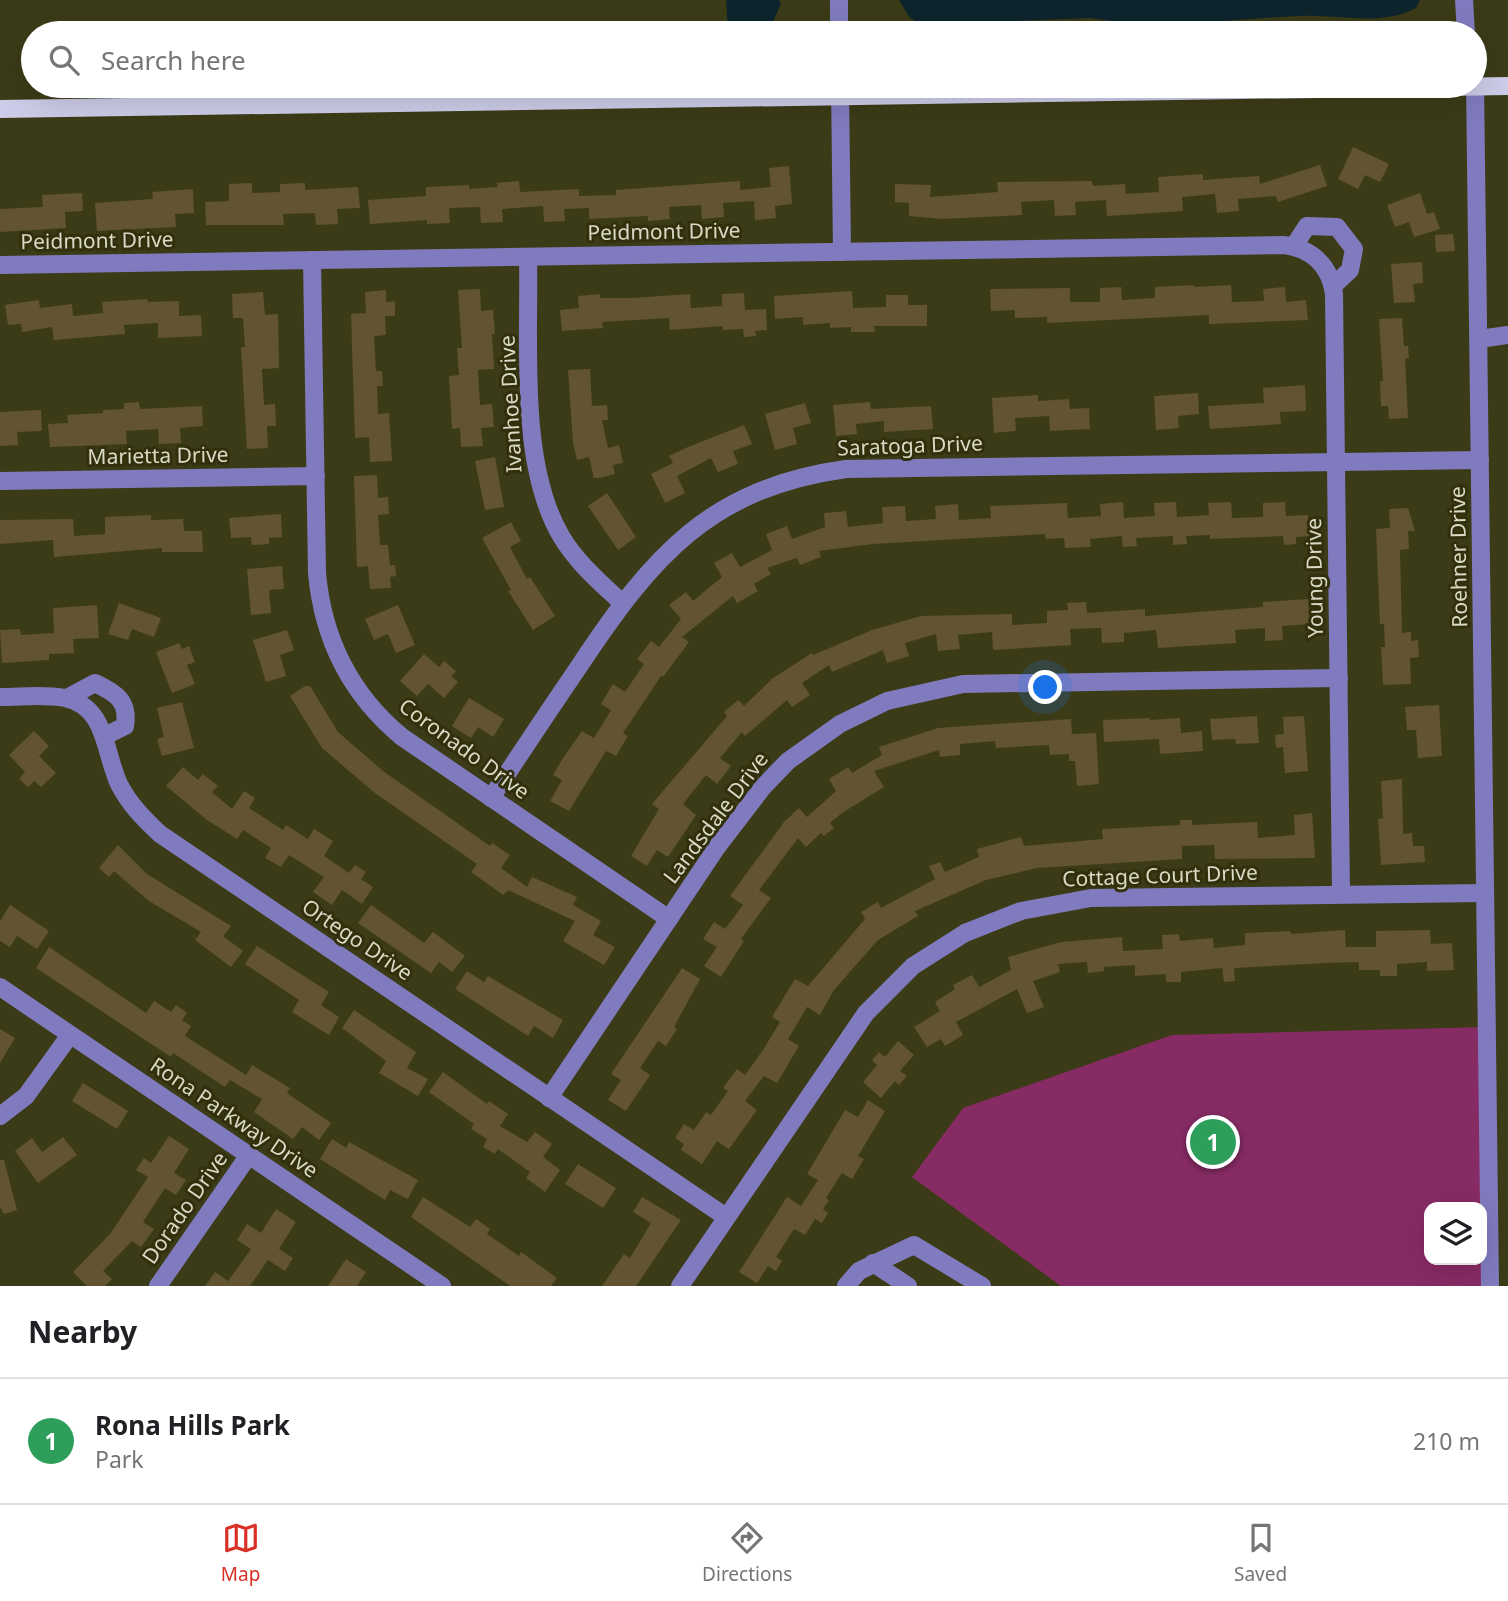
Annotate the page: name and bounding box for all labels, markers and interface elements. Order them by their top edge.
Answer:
search box [21,21,1487,98]
icon: search [45,41,83,79]
text: Search here [101,42,246,78]
street label: Peidmont Drive [587,216,741,246]
street label: Peidmont Drive [20,225,174,255]
street label: Ivanhoe Drive [492,335,528,473]
street label: Saratoga Drive [837,428,983,462]
street label: Marietta Drive [87,440,229,470]
street label: Roehner Drive [1443,486,1473,628]
street label: Young Drive [1299,518,1329,638]
your location [1028,670,1062,704]
street label: Coronado Drive [394,691,535,805]
street label: Landsdale Drive [656,746,774,889]
street label: Cottage Court Drive [1062,858,1258,892]
street label: Ortego Drive [297,892,418,986]
street label: Rona Parkway Drive [145,1051,324,1184]
pin: 1 [1190,1116,1236,1168]
street label: Dorado Drive [135,1146,233,1269]
map controls [1424,1202,1487,1265]
button: layers [1424,1202,1487,1265]
text: Nearby [28,1311,137,1352]
text: Rona Hills Park [95,1407,290,1443]
text: 1 [44,1425,58,1457]
text: 210 m [1413,1425,1480,1457]
text: Park [95,1443,144,1475]
tab: Map [221,1519,260,1587]
tab: Directions [702,1519,792,1587]
tab: Saved [1234,1519,1287,1587]

